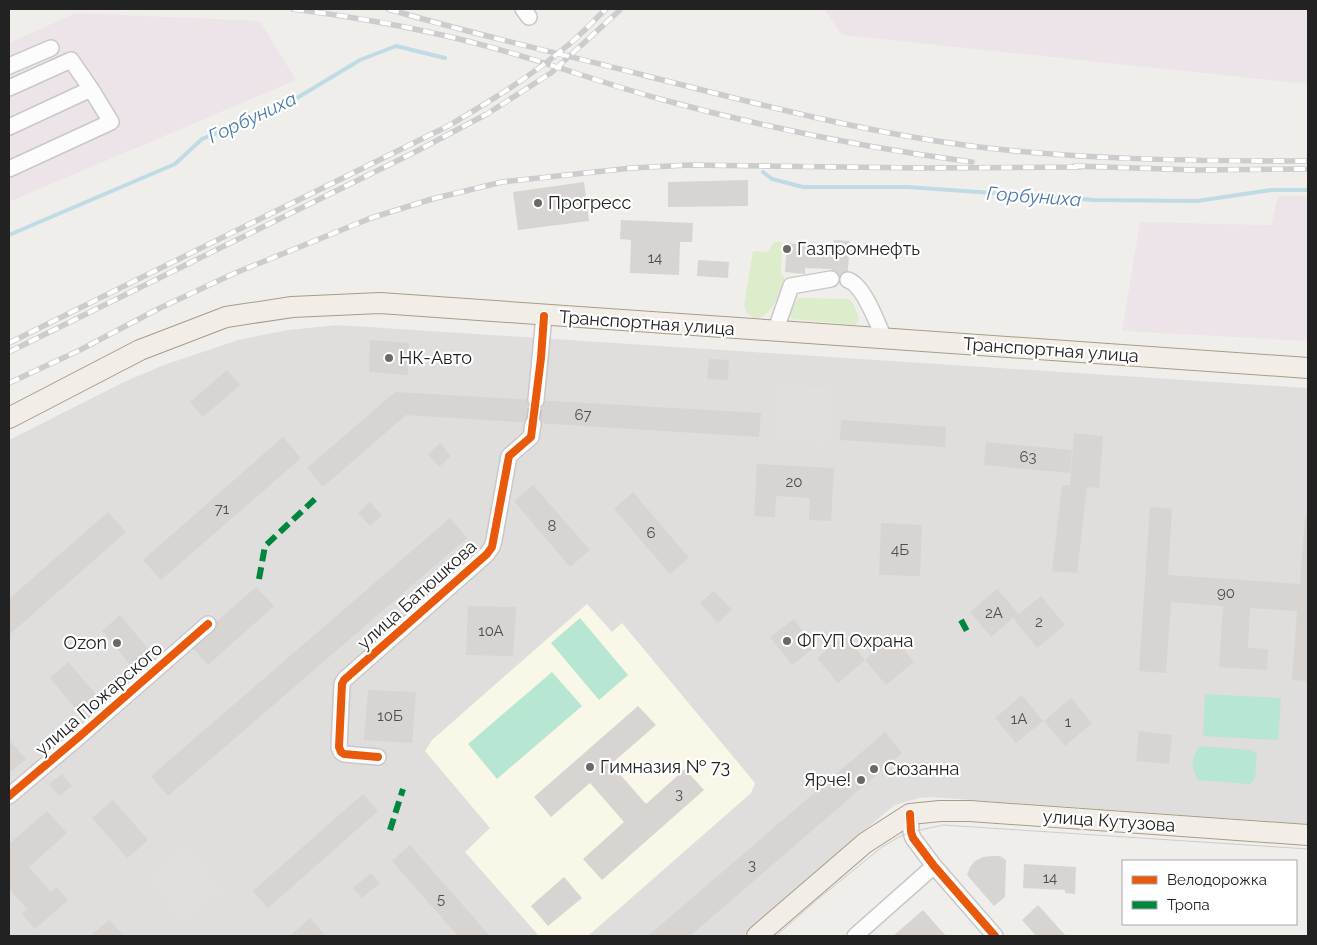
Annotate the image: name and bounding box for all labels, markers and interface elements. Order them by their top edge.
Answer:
water label: Горбуниха [204,87,300,147]
water label: Горбуниха [986,182,1082,210]
place label: Прогресс [548,192,631,213]
marker: Прогресс [532,197,544,209]
place label: Газпромнефть [797,238,920,259]
marker: Газпромнефть [781,243,793,255]
house number: 14 [648,249,662,267]
street label: Транспортная улица [559,306,736,339]
street label: Транспортная улица [963,333,1140,366]
place label: НК-Авто [399,347,472,368]
marker: НК-Авто [383,352,395,364]
house number: 67 [574,406,592,424]
house number: 63 [1019,448,1037,466]
house number: 20 [786,473,803,491]
house number: 71 [215,500,230,518]
house number: 8 [548,517,557,535]
house number: 6 [646,524,656,542]
street label: улица Батюшкова [353,536,481,654]
house number: 4Б [891,541,909,559]
house number: 90 [1217,584,1235,602]
house number: 2А [985,604,1003,622]
house number: 2 [1035,613,1043,631]
house number: 10А [478,622,504,640]
place label: ФГУП Охрана [797,630,913,651]
place label: Ozon [64,632,107,653]
marker: ФГУП Охрана [781,635,793,647]
street label: улица Пожарского [31,637,167,760]
marker: Ozon [111,637,123,649]
house number: 10Б [377,707,403,725]
house number: 1А [1011,710,1027,728]
house number: 1 [1065,713,1072,731]
place label: Гимназия № 73 [600,756,730,777]
place label: Сюзанна [884,758,959,779]
marker: Гимназия № 73 [584,761,596,773]
marker: Сюзанна [868,763,880,775]
place label: Ярче! [804,769,851,790]
marker: Ярче! [855,774,867,786]
house number: 3 [675,785,683,803]
street label: улица Кутузова [1042,805,1176,836]
house number: 3 [748,856,756,874]
legend [1122,860,1297,925]
house number: 14 [1043,869,1057,887]
text: Велодорожка [1167,871,1267,889]
house number: 5 [437,890,445,908]
text: Тропа [1167,896,1210,914]

